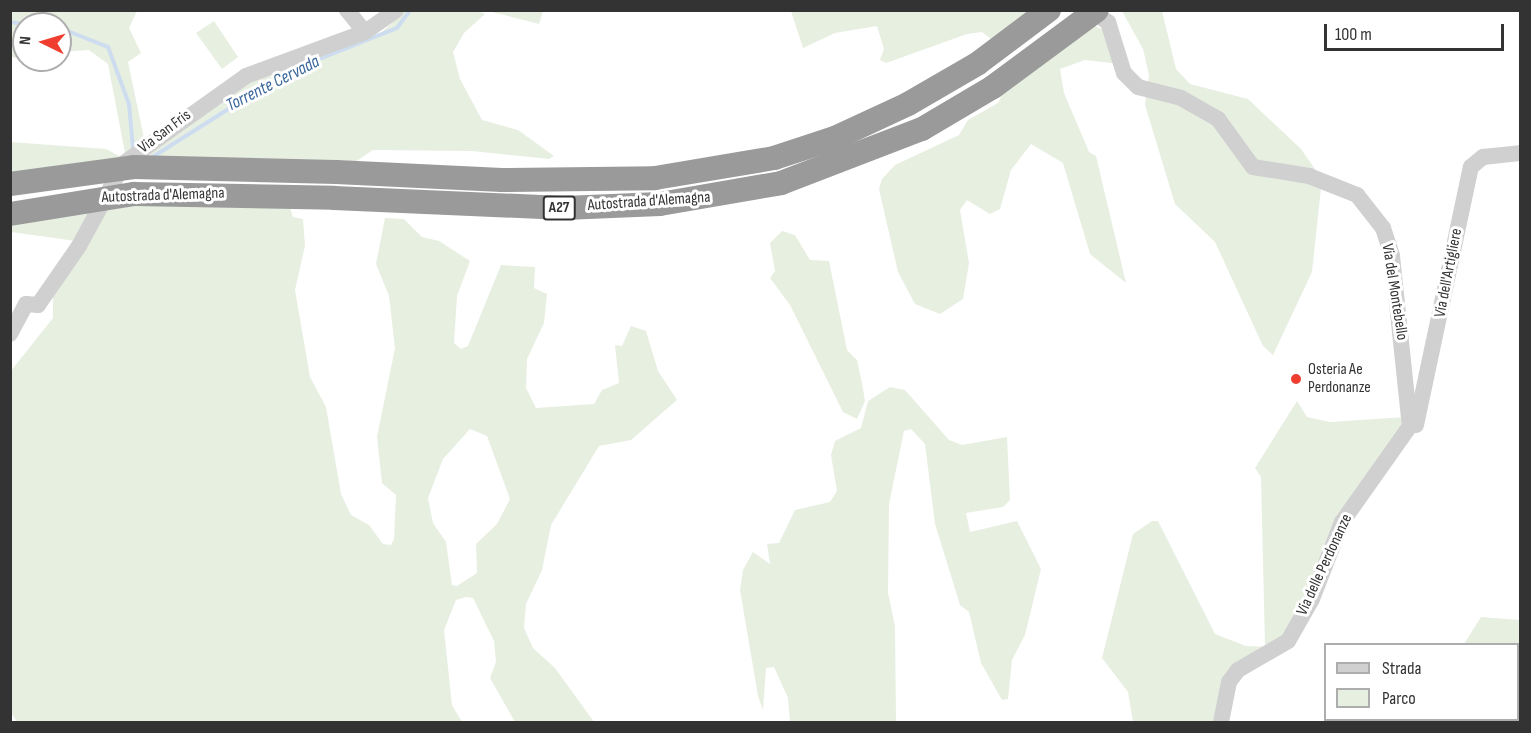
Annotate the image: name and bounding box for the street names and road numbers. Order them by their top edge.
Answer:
street label: Via San Fris [135,106,195,158]
street label: Autostrada d'Alemagna [101,184,225,208]
street label: Autostrada d'Alemagna [587,188,711,216]
road number: A27 [542,196,576,220]
street label: Via dell'Artigliere [1431,227,1467,319]
street label: Via del Montebello [1377,242,1411,342]
street label: Via delle Perdonanze [1293,511,1357,619]

